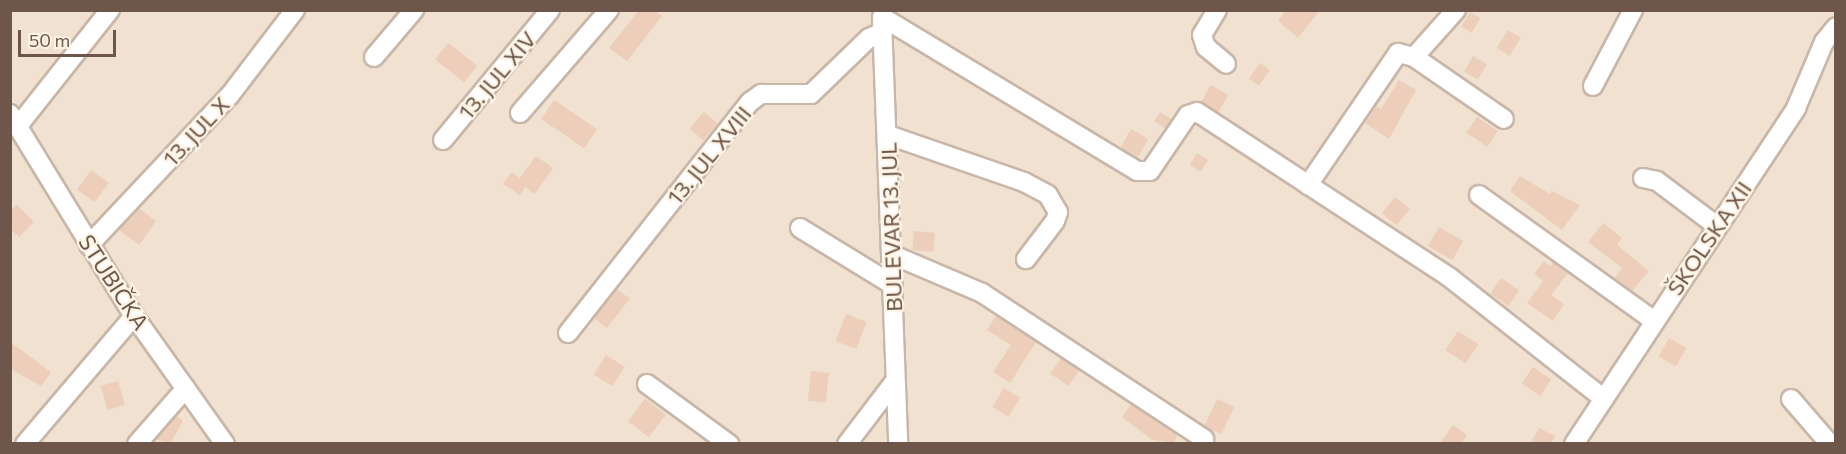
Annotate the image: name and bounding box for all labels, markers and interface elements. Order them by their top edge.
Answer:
scale bar [21,18,118,56]
street label: 13. JUL XIV [453,26,541,124]
text: 50 m [29,29,70,51]
street label: 13. JUL X [157,91,235,171]
street label: 13. JUL XVIII [661,101,757,209]
street label: BULEVAR 13. JUL [875,142,907,312]
street label: ŠKOLSKA XII [1661,176,1757,300]
street label: STUBIČKA [73,229,155,335]

